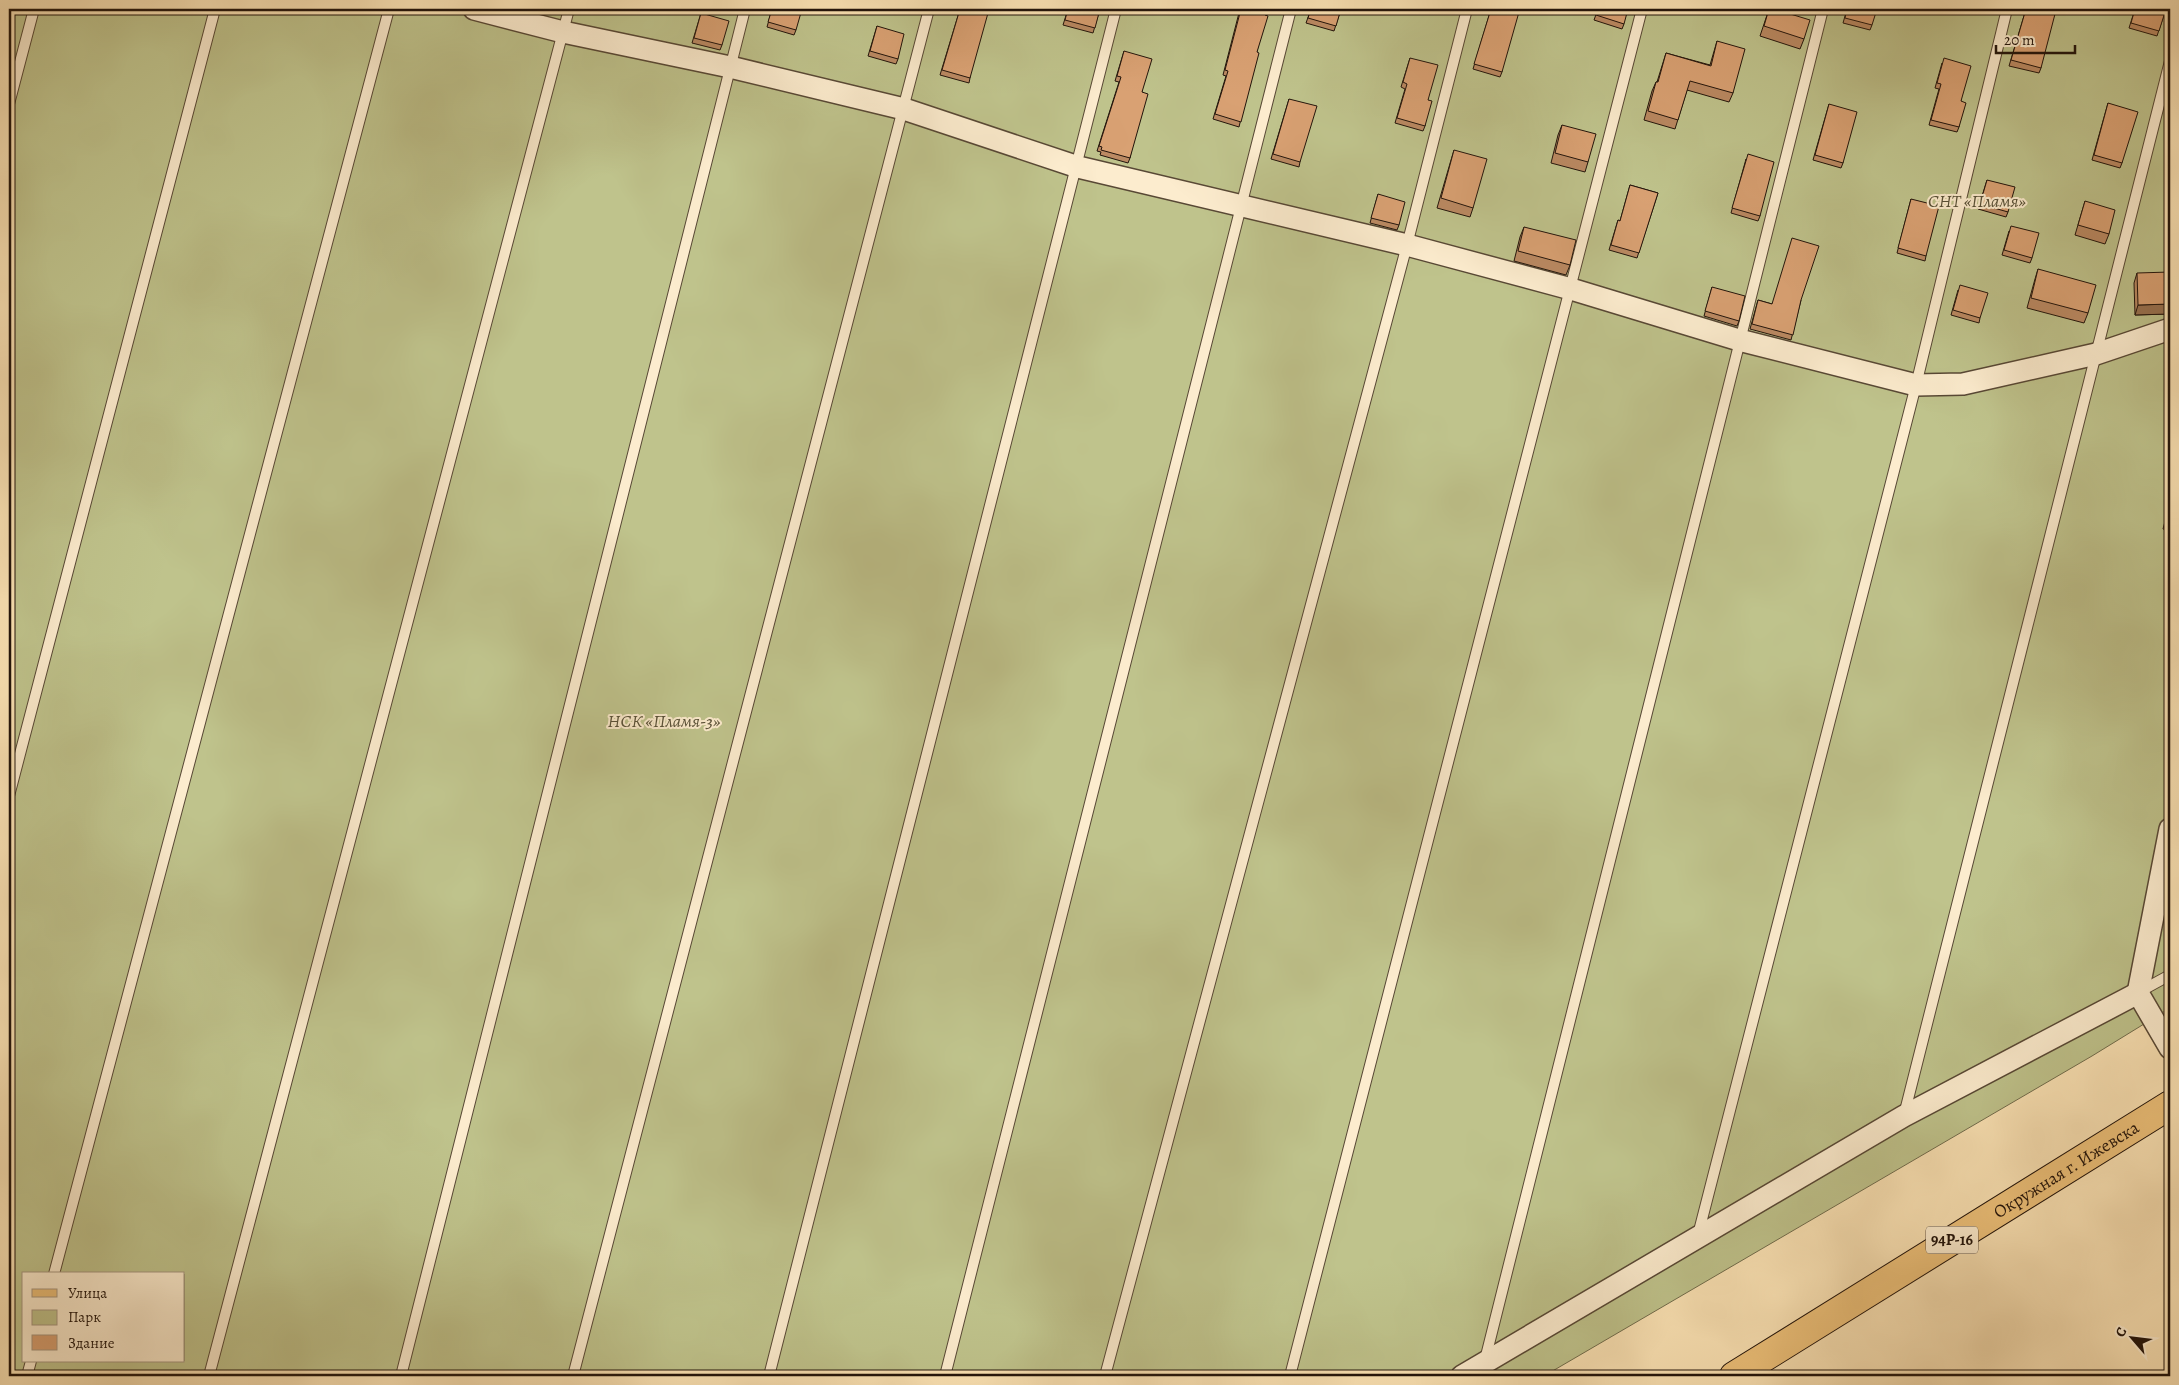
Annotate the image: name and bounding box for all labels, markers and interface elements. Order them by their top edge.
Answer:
scale bar [1996,22,2075,54]
text: 20 m [2004,30,2035,50]
park label: СНТ «Пламя» [1928,189,2027,213]
park label: НСК «Пламя-3» [608,709,721,733]
street label: Окружная г. Ижевска [1989,1115,2144,1224]
road number: 94Р-16 [1926,1226,1978,1254]
legend [22,1272,185,1362]
text: Улица [68,1283,107,1303]
text: Парк [68,1307,101,1327]
north arrow [2106,1312,2156,1362]
text: С [2111,1324,2132,1340]
text: Здание [68,1333,115,1353]

